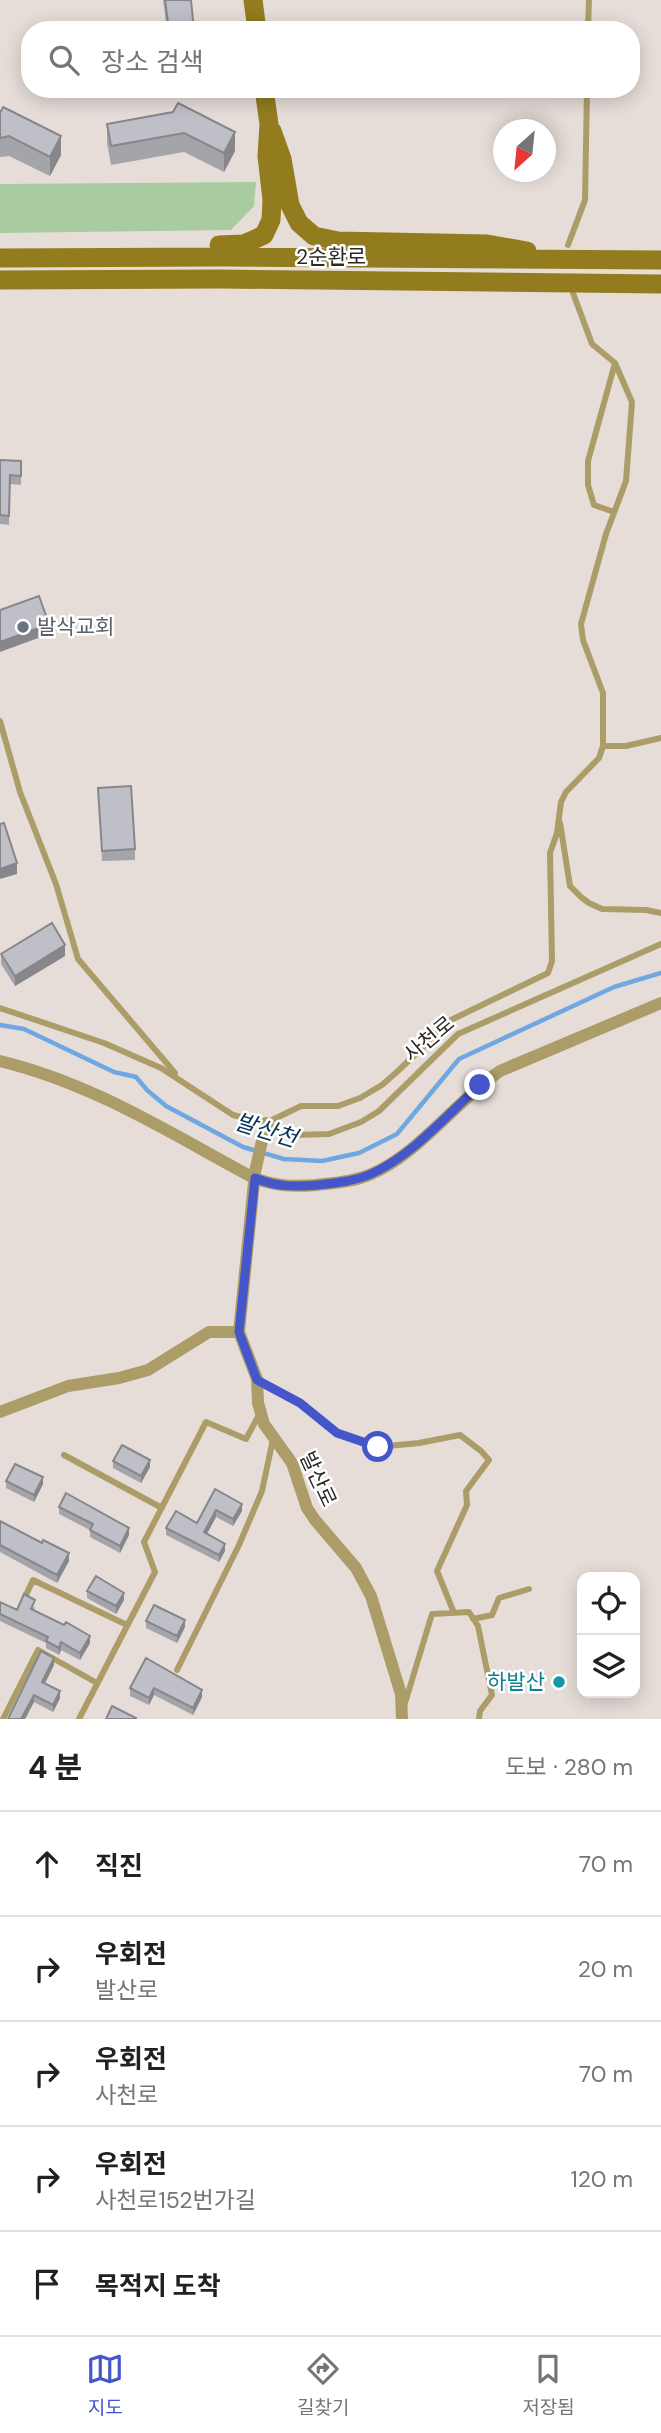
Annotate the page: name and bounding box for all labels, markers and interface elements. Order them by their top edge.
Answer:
search box [21,21,640,98]
icon: search [45,41,83,79]
text: 장소 검색 [101,45,204,79]
north arrow [493,119,556,182]
street label: 2순환로 [296,243,366,271]
place label: 발삭교회 [37,613,114,641]
marker: 발삭교회 [15,619,31,635]
street label: 사천로 [398,1010,460,1068]
route end [464,1069,495,1100]
water label: 발산천 [231,1106,303,1154]
route start [362,1431,393,1462]
street label: 발산로 [293,1447,343,1511]
map controls [577,1572,640,1698]
button: locate [577,1572,640,1635]
button: layers [577,1635,640,1698]
place label: 하발산 [487,1668,545,1696]
marker: 하발산 [551,1674,567,1690]
text: 4 분 [28,1748,82,1787]
text: 도보 · 280 m [505,1752,633,1782]
icon: ahead [28,1845,66,1883]
text: 직진 [95,1849,143,1883]
text: 70 m [579,1849,633,1879]
text: 우회전 [95,1937,167,1971]
icon: right [28,1950,66,1988]
text: 20 m [578,1954,633,1984]
text: 발산로 [95,1975,158,2005]
text: 우회전 [95,2042,167,2076]
icon: right [28,2055,66,2093]
text: 70 m [579,2059,633,2089]
text: 사천로 [95,2080,158,2110]
text: 우회전 [95,2147,167,2181]
icon: right [28,2160,66,2198]
text: 120 m [570,2164,633,2194]
text: 사천로152번가길 [95,2185,256,2215]
icon: arrive [28,2265,66,2303]
text: 목적지 도착 [95,2269,221,2303]
tab: 지도 [86,2350,124,2420]
tab: 길찾기 [297,2350,349,2420]
tab: 저장됨 [522,2350,575,2420]

